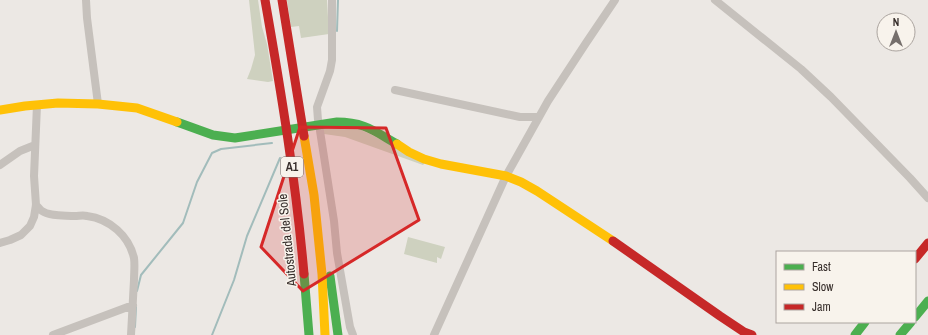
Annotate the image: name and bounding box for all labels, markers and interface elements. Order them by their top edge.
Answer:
north arrow [876,12,916,52]
text: N [893,15,899,29]
road number: A1 [281,157,303,177]
street label: Autostrada del Sole [274,193,300,288]
legend [776,251,916,323]
text: Fast [812,259,831,275]
text: Slow [812,279,834,295]
text: Jam [812,299,831,315]

